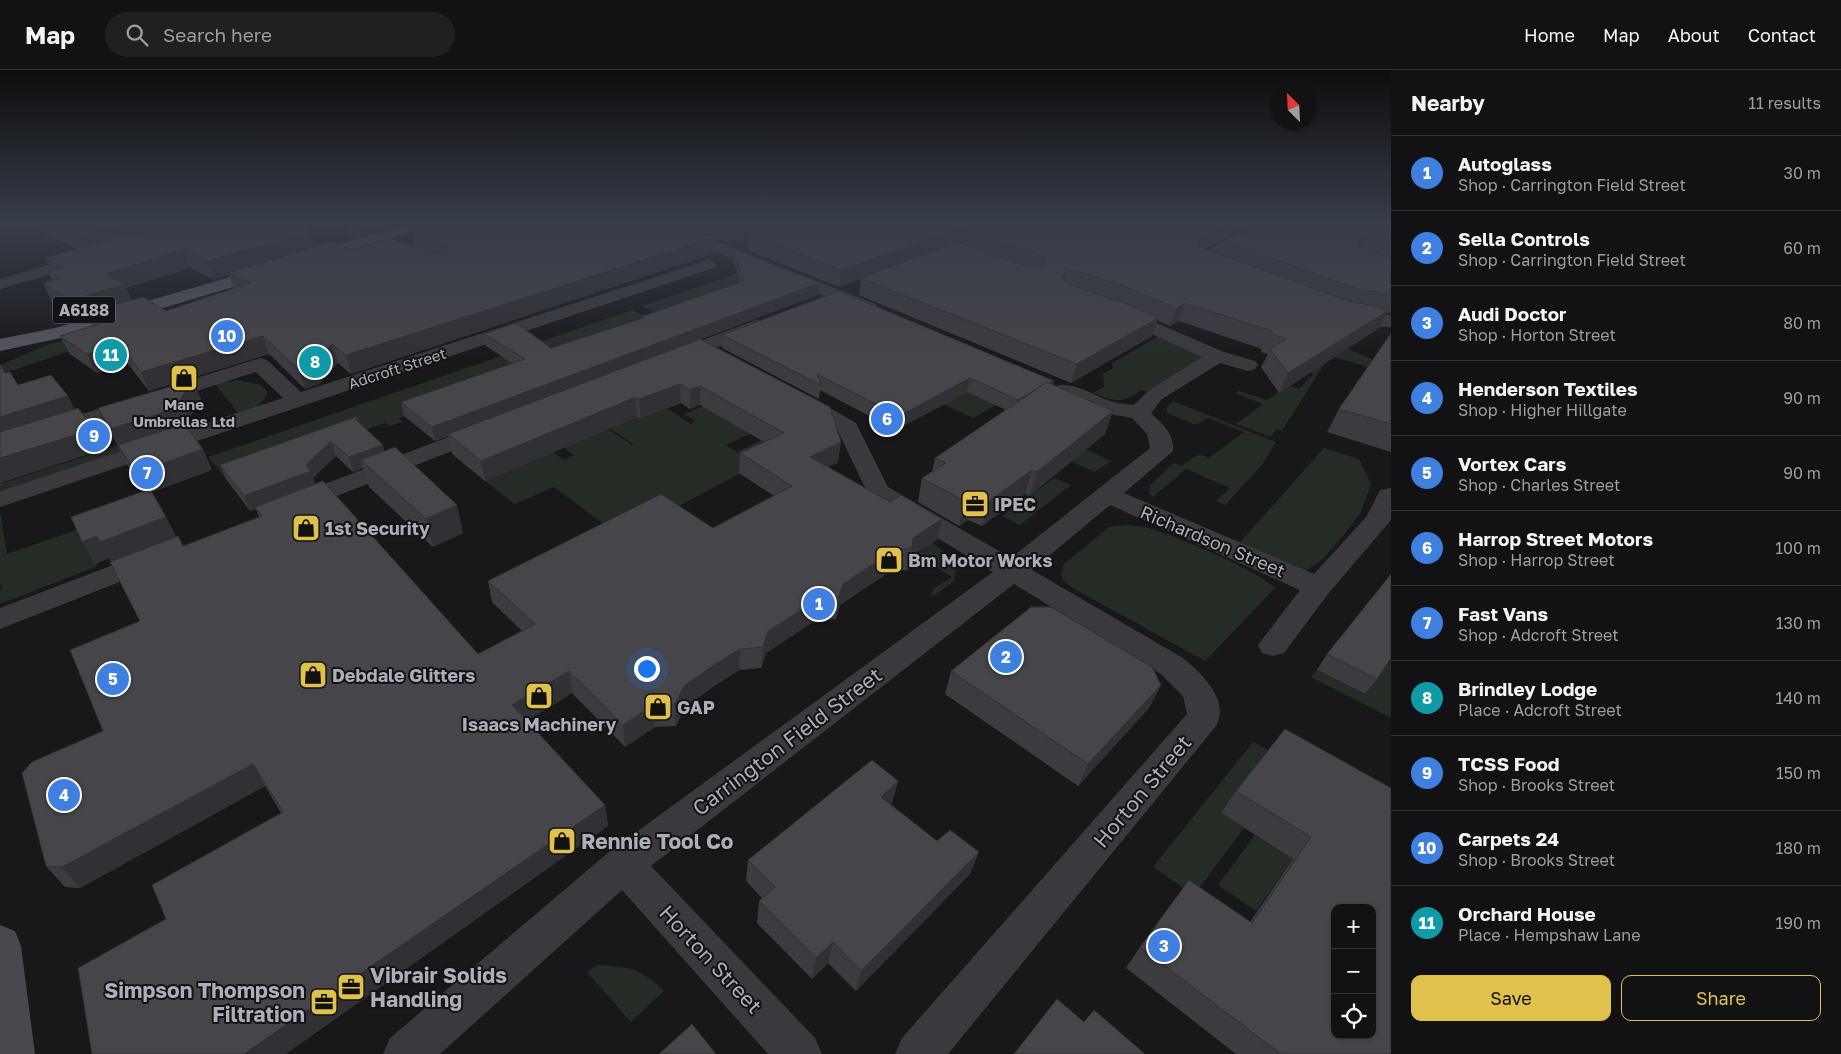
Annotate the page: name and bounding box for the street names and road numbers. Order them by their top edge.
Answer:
road number: A6188 [53,296,115,324]
street label: Adcroft Street [346,344,448,392]
street label: Richardson Street [1137,501,1289,581]
street label: Carrington Field Street [687,661,887,821]
street label: Horton Street [1088,730,1196,852]
street label: Horton Street [654,899,768,1019]

